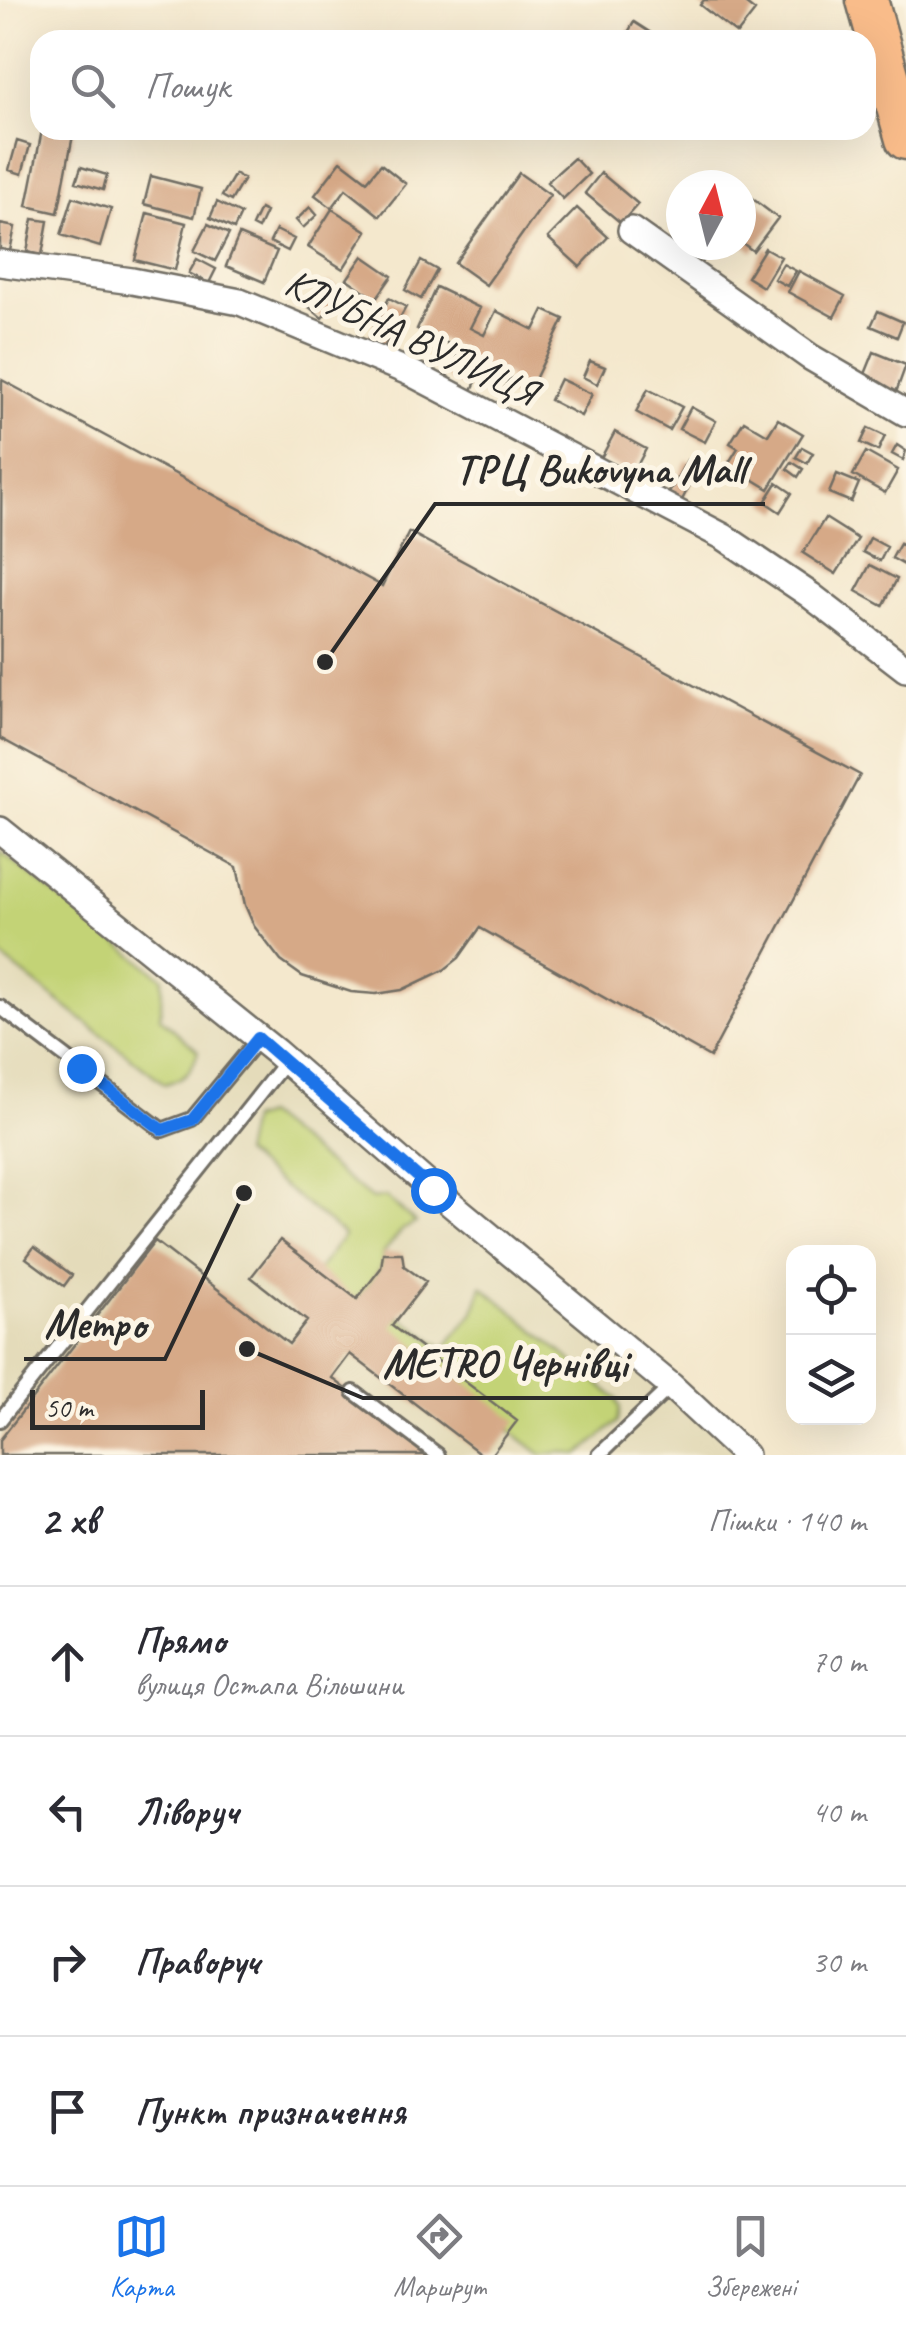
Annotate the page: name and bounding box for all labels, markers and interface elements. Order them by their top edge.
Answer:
search box [30,30,876,140]
icon: search [65,58,120,113]
text: Пошук [145,62,230,109]
north arrow [666,170,756,260]
street label: КЛУБНА ВУЛИЦЯ [277,257,550,419]
callout: ТРЦ Bukovyna Mall [435,432,765,504]
text: ТРЦ Bukovyna Mall [455,443,753,496]
route end [59,1046,105,1092]
route start [411,1168,457,1214]
map controls [786,1245,876,1425]
button: locate [786,1245,876,1335]
callout: Метро [24,1287,165,1359]
text: Метро [44,1298,150,1351]
callout: METRO Чернівці [363,1326,648,1398]
button: layers [786,1335,876,1425]
text: METRO Чернівці [383,1337,633,1390]
scale bar [30,1385,205,1430]
text: 50 m [45,1390,93,1425]
text: 2 хв [40,1494,97,1547]
text: Пішки · 140 m [708,1500,866,1541]
text: Прямо [135,1617,225,1664]
icon: ahead [40,1634,95,1689]
text: 70 m [812,1641,866,1682]
text: вулиця Остапа Вільшини [135,1664,403,1705]
icon: left [40,1784,95,1839]
text: Ліворуч [135,1788,238,1835]
text: 40 m [812,1791,866,1832]
icon: right [40,1934,95,1989]
text: Праворуч [135,1938,259,1985]
text: 30 m [812,1941,866,1982]
icon: arrive [40,2084,95,2139]
text: Пункт призначення [135,2088,406,2135]
tab: Карта [110,2209,174,2304]
tab: Маршрут [393,2209,486,2304]
tab: Збережені [705,2209,796,2304]

